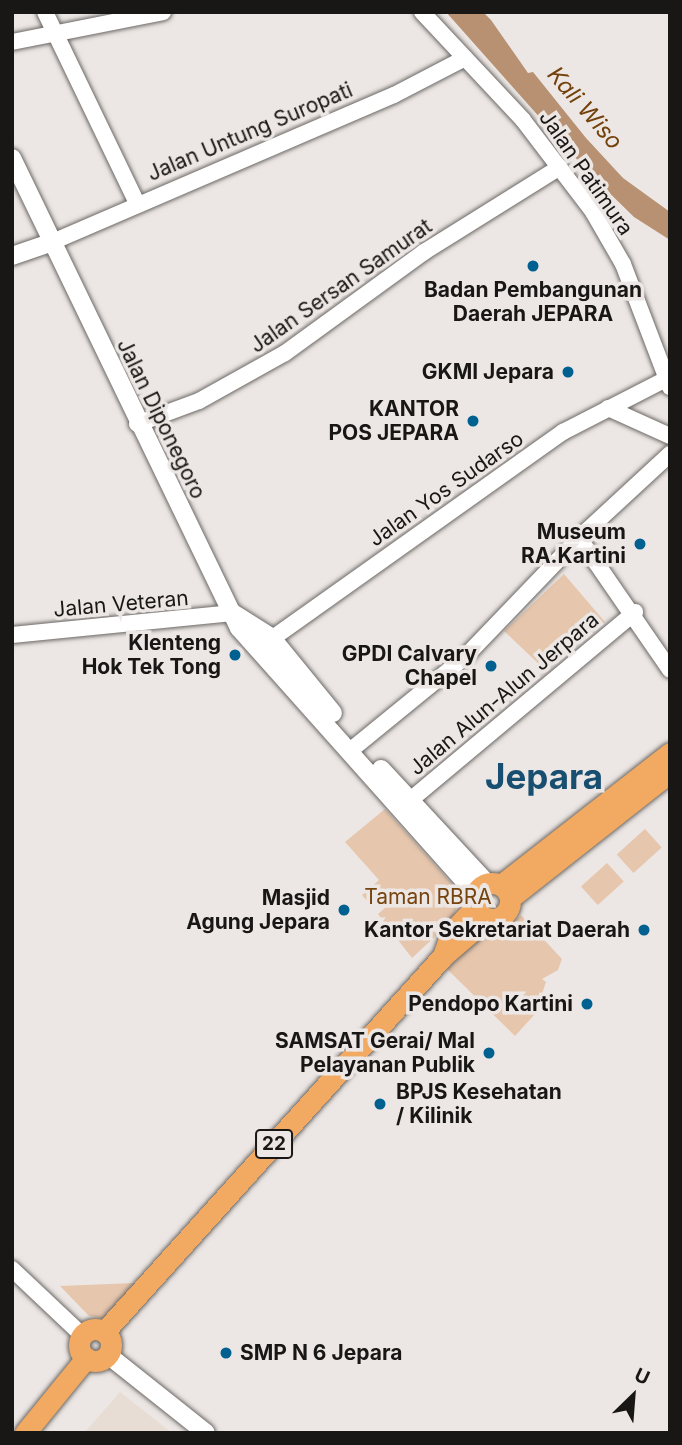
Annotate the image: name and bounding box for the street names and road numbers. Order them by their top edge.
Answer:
street label: Jalan Untung Suropati [144,77,356,187]
street label: Jalan Patimura [534,106,638,240]
street label: Jalan Sersan Samurat [245,214,437,358]
street label: Jalan Diponegoro [111,335,211,503]
street label: Jalan Yos Sudarso [364,426,528,552]
street label: Jalan Veteran [52,586,190,622]
street label: Jalan Alun-Alun Jerpara [404,607,604,781]
road number: 22 [255,1128,293,1160]

